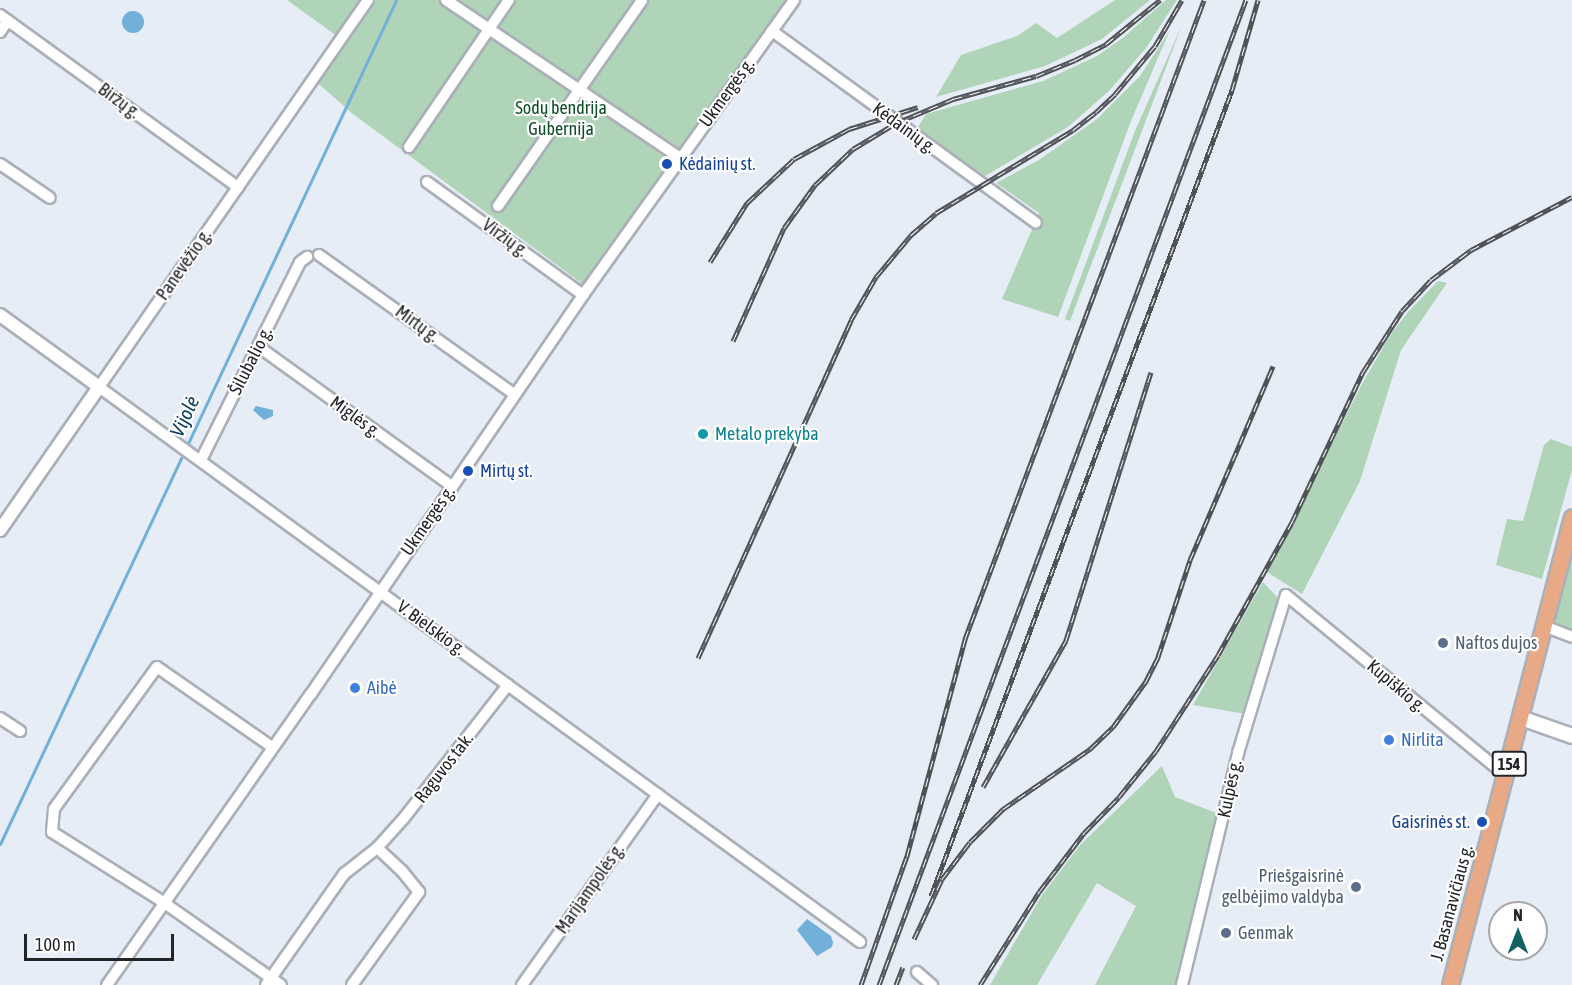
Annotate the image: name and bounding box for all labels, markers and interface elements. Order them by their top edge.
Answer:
street label: Ukmergės g. [695,54,759,132]
street label: Biržų g. [94,79,144,123]
park label: Sodų bendrija Gubernija [515,98,607,140]
street label: Kėdainių g. [868,98,940,158]
place label: Kėdainių st. [679,153,755,175]
marker: Kėdainių st. [660,157,674,171]
street label: Viržių g. [478,214,532,262]
street label: Panevėžio g. [152,225,216,305]
street label: Mirtų g. [391,301,443,347]
street label: Šilubalio g. [225,324,277,398]
water label: Vijolė [164,392,204,440]
street label: Miglės g. [326,392,384,442]
place label: Metalo prekyba [715,423,819,445]
marker: Metalo prekyba [696,427,710,441]
place label: Mirtų st. [480,460,532,482]
marker: Mirtų st. [461,464,475,478]
street label: Ukmergės g. [396,482,460,560]
street label: V. Bielskio g. [393,596,469,660]
place label: Naftos dujos [1455,632,1537,654]
marker: Naftos dujos [1436,636,1450,650]
street label: Kupiškio g. [1362,655,1430,717]
place label: Aibė [367,677,397,699]
marker: Aibė [348,681,362,695]
street label: Raguvos tak. [410,729,478,807]
place label: Nirlita [1401,729,1444,751]
marker: Nirlita [1382,733,1396,747]
road number: 154 [1491,751,1527,777]
street label: Kulpės g. [1213,758,1247,820]
place label: Gaisrinės st. [1392,811,1470,833]
marker: Gaisrinės st. [1475,815,1489,829]
street label: Marijampolės g. [551,840,629,938]
street label: J. Basanavičiaus g. [1426,843,1478,963]
place label: Priešgaisrinė gelbėjimo valdyba [1222,866,1344,908]
marker: Priešgaisrinė gelbėjimo valdyba [1349,880,1363,894]
north arrow [1488,901,1548,961]
text: N [1513,906,1523,924]
scale bar [27,922,177,960]
place label: Genmak [1238,922,1294,944]
marker: Genmak [1219,926,1233,940]
text: 100 m [35,934,76,955]

